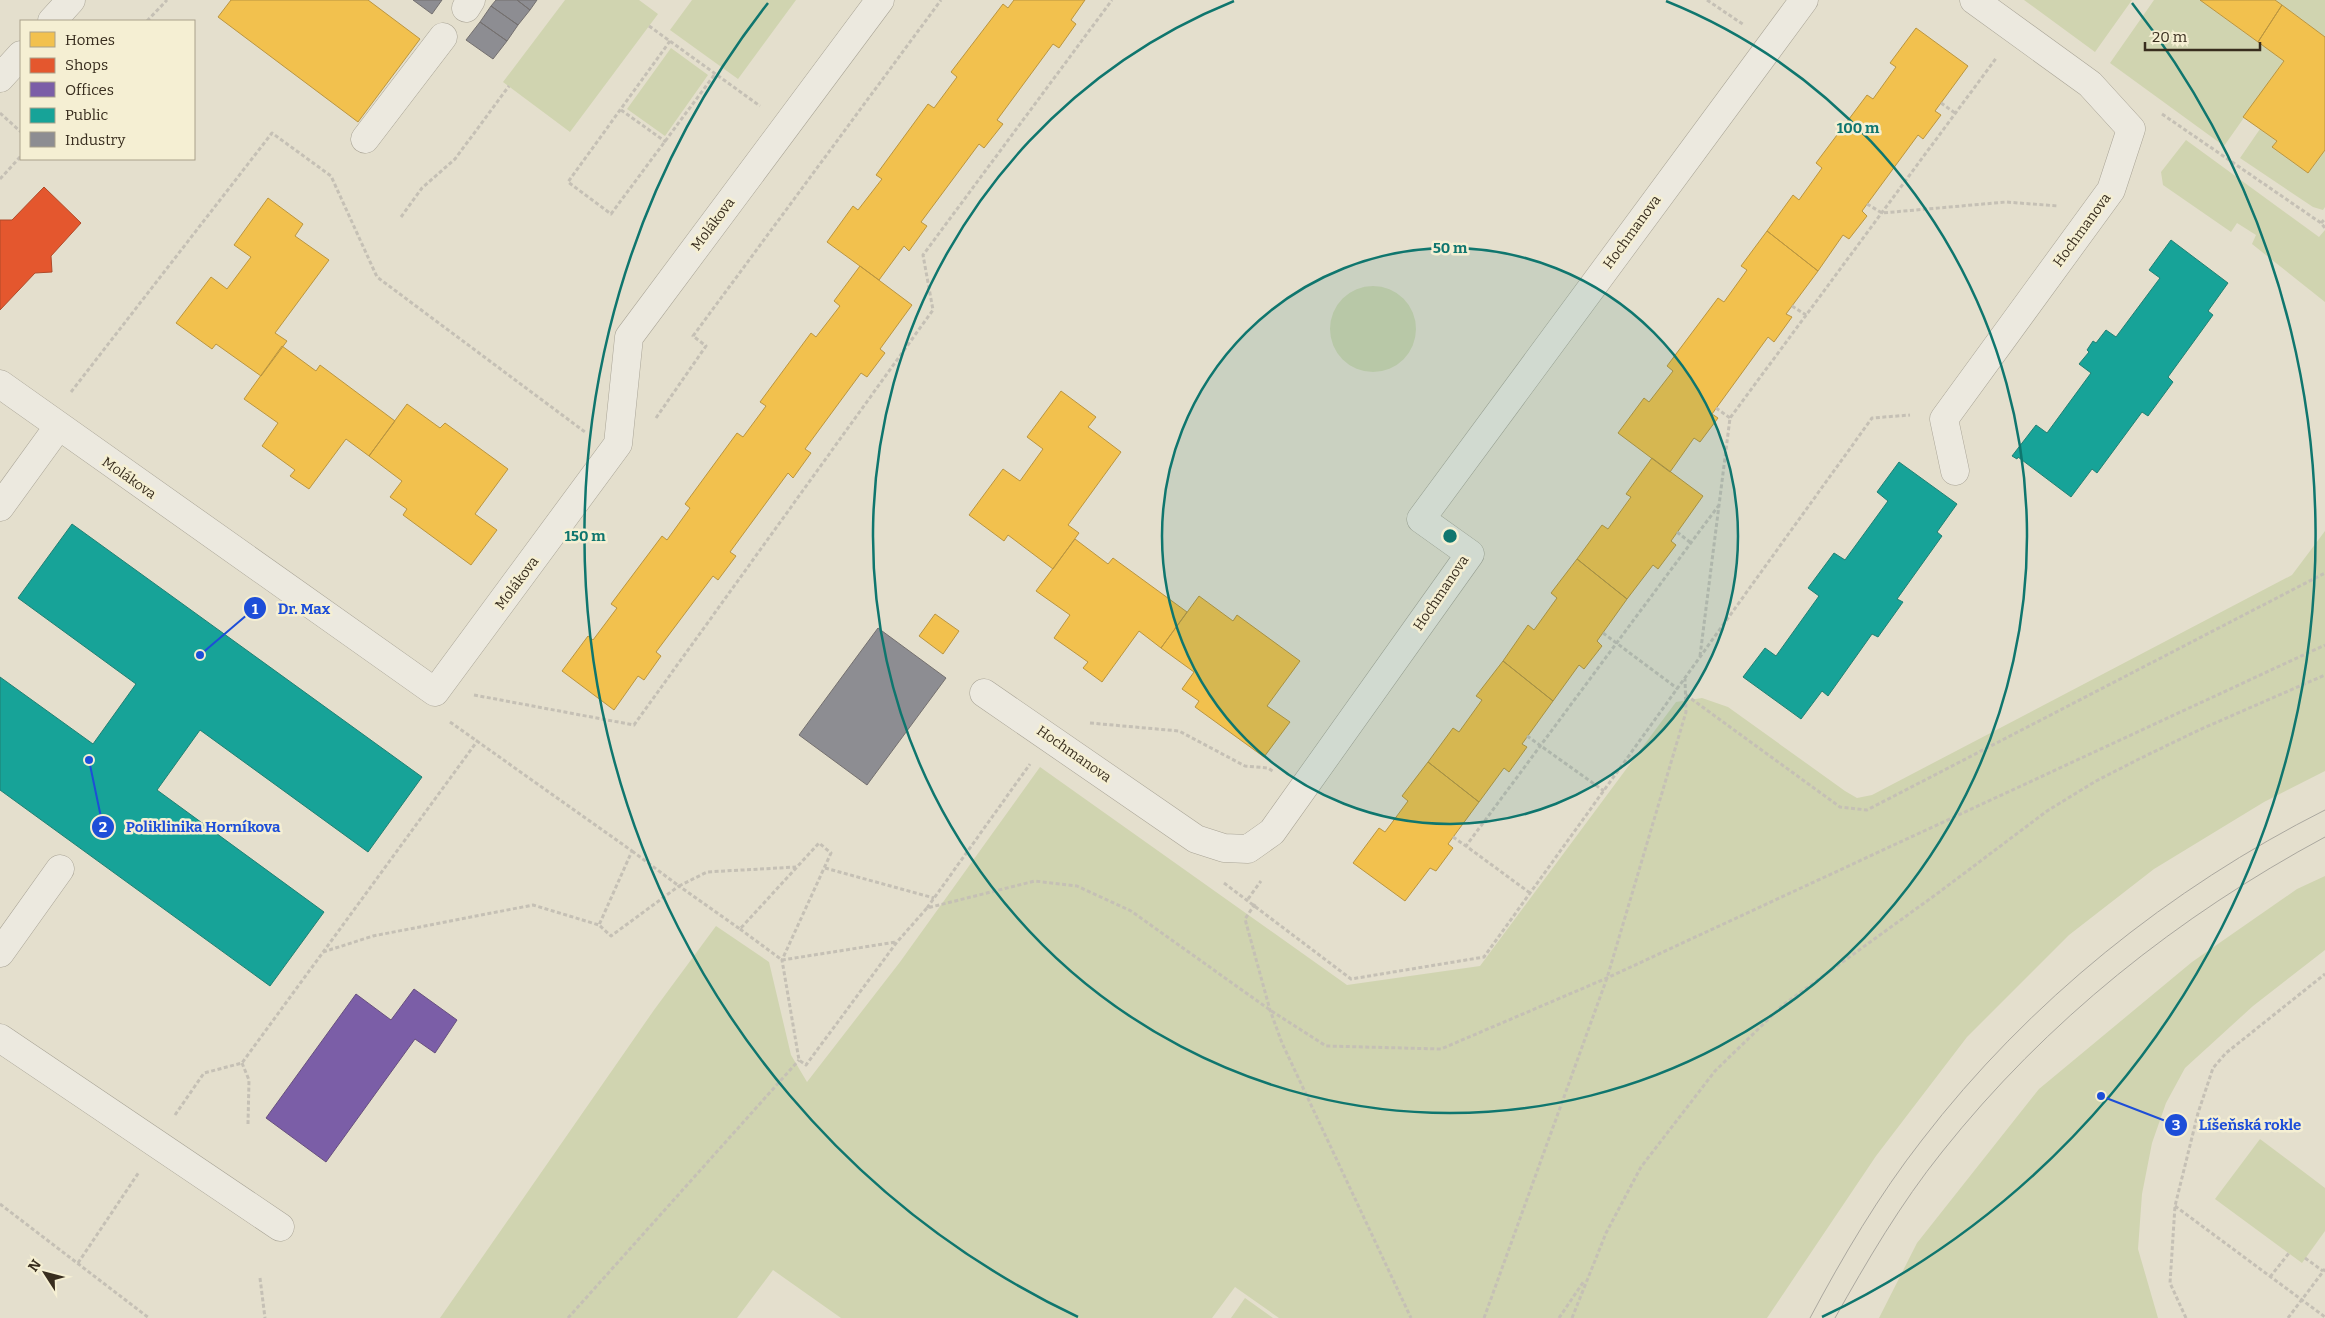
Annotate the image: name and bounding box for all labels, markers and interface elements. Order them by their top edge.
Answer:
legend [20,20,195,160]
scale bar [2145,20,2260,52]
text: 20 m [2152,28,2188,46]
text: Homes [65,31,115,49]
text: Shops [65,56,108,74]
text: Offices [65,81,114,99]
text: Public [65,106,109,124]
text: 100 m [1837,119,1880,137]
text: Industry [65,131,125,149]
street label: Hochmanova [2050,190,2115,270]
street label: Hochmanova [1600,192,1665,272]
street label: Molákova [688,194,739,254]
text: 50 m [1433,239,1468,257]
street label: Molákova [99,453,159,503]
text: 150 m [564,527,606,545]
centre of rings [1441,527,1459,545]
street label: Hochmanova [1410,552,1473,634]
street label: Molákova [492,553,543,613]
callout: Dr. Max [242,593,340,623]
text: 1 [252,600,259,618]
text: Dr. Max [278,600,331,618]
street label: Hochmanova [1033,722,1115,786]
callout: Poliklinika Horníkova [90,812,290,842]
text: 2 [99,818,107,836]
text: Poliklinika Horníkova [126,818,281,836]
callout: Líšeňská rokle [2163,1110,2311,1140]
text: 3 [2172,1116,2180,1134]
text: Líšeňská rokle [2199,1116,2301,1134]
north arrow [20,1248,70,1298]
text: N [25,1256,45,1275]

